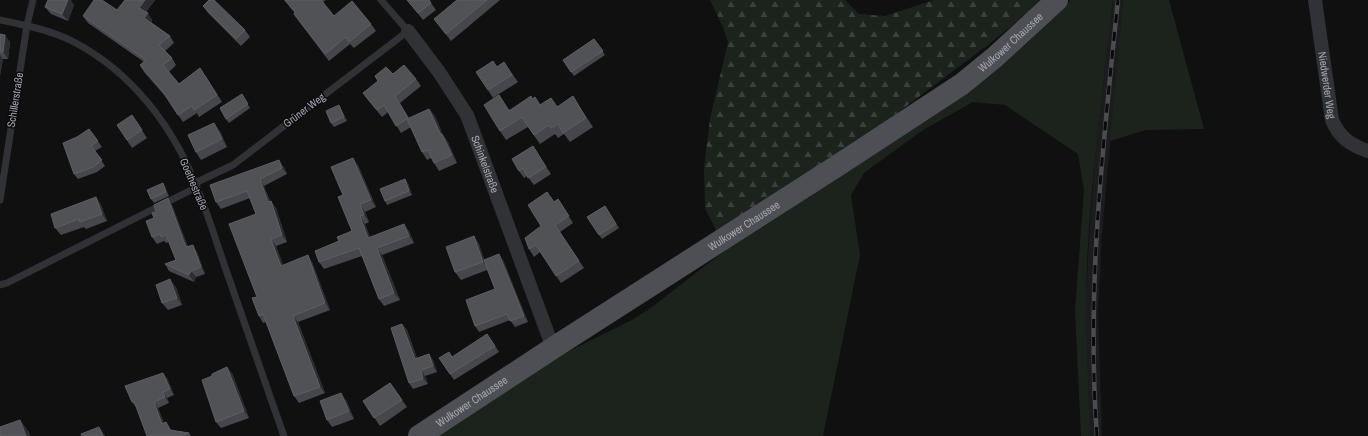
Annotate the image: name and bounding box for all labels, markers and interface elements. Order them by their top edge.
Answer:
street label: Wulkower Chaussee [975,9,1046,75]
street label: Niedwerder Weg [1315,51,1339,120]
street label: Schillerstraße [4,71,26,129]
street label: Grüner Weg [280,90,328,130]
street label: Schinkelstraße [468,133,502,195]
street label: Goethestraße [177,156,211,212]
street label: Wulkower Chaussee [705,197,782,254]
street label: Wulkower Chaussee [433,373,510,430]

